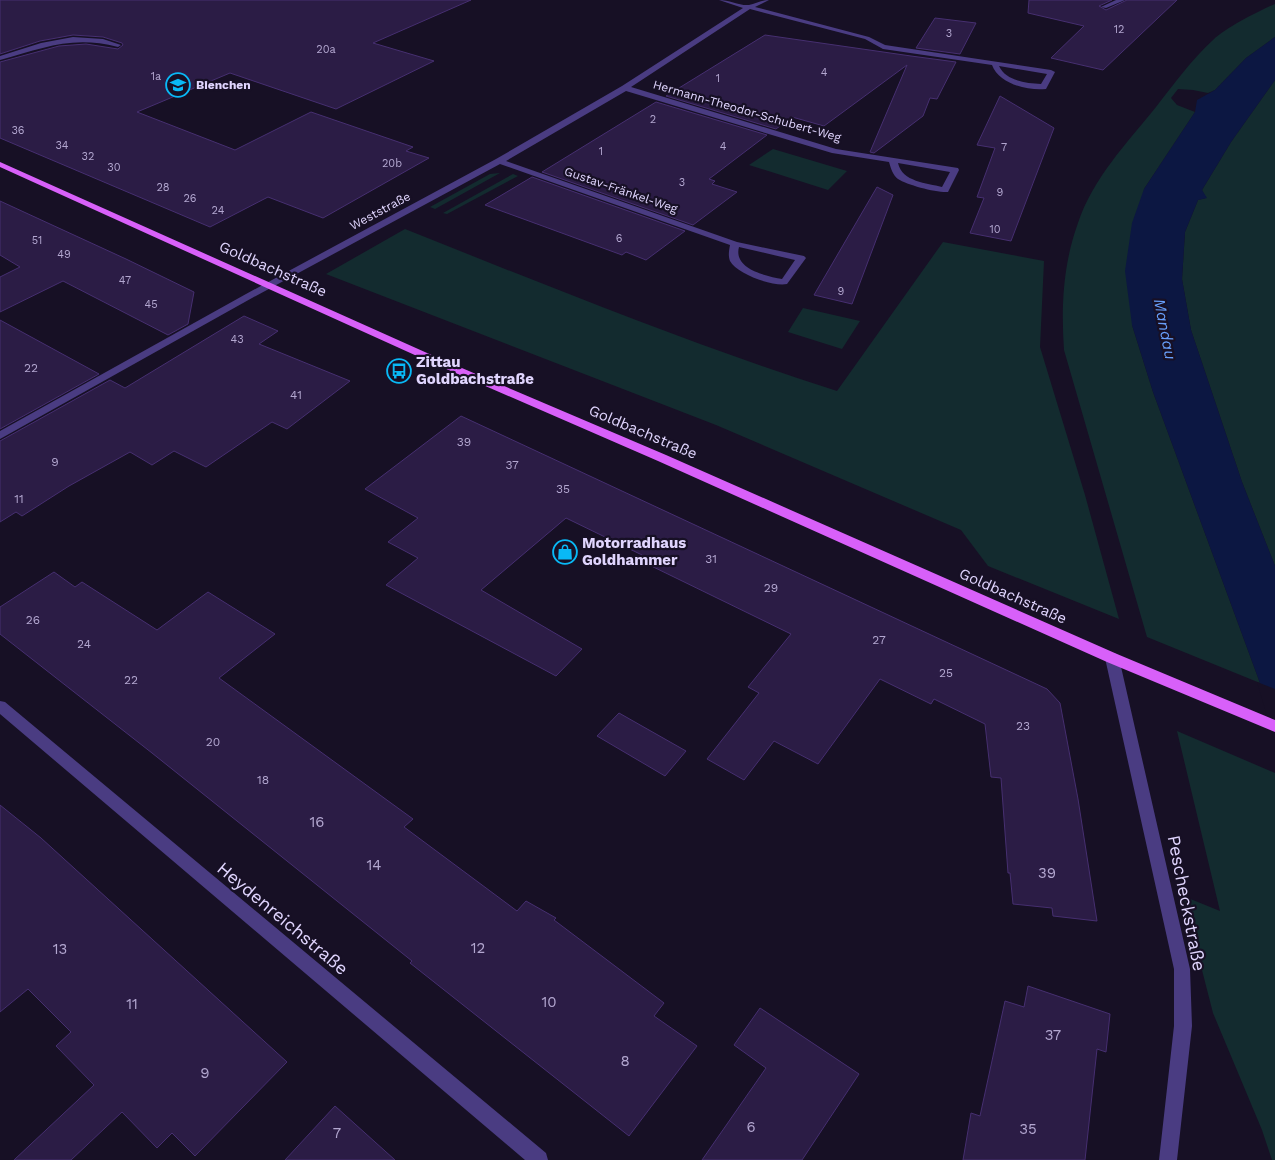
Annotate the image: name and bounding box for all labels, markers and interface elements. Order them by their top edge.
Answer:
house number: 12 [1114,23,1124,36]
house number: 3 [946,27,952,40]
house number: 20a [316,43,336,56]
house number: 4 [821,66,828,79]
house number: 1a [151,70,161,83]
school or university icon: Bienchen [165,72,191,98]
house number: 1 [716,72,720,85]
street label: Hermann-Theodor-Schubert-Weg [651,77,843,145]
place label: Bienchen [196,78,251,92]
house number: 2 [650,113,656,126]
house number: 36 [11,124,25,137]
house number: 34 [55,139,69,152]
house number: 4 [720,140,727,153]
house number: 7 [1001,141,1007,154]
house number: 1 [599,145,603,158]
house number: 32 [82,150,94,163]
house number: 20b [382,157,402,170]
house number: 30 [107,161,121,174]
street label: Gustav-Fränkel-Weg [563,164,680,216]
house number: 3 [679,176,685,189]
house number: 28 [156,181,170,194]
house number: 9 [997,186,1004,199]
street label: Weststraße [347,189,413,233]
house number: 26 [183,192,197,205]
house number: 24 [212,204,225,217]
house number: 10 [989,223,1001,236]
house number: 6 [616,232,623,245]
house number: 51 [32,234,42,247]
street label: Goldbachstraße [216,237,330,301]
house number: 49 [57,248,71,261]
house number: 47 [119,274,131,287]
house number: 9 [838,285,845,298]
water label: Mandau [1150,297,1180,362]
house number: 45 [144,298,158,311]
house number: 43 [230,333,244,346]
place label: Zittau Goldbachstraße [416,353,534,388]
bus stop icon: Zittau Goldbachstraße [386,358,412,384]
house number: 22 [24,361,38,375]
house number: 41 [290,388,302,402]
street label: Goldbachstraße [586,401,700,463]
house number: 39 [457,435,471,449]
house number: 9 [51,455,59,469]
house number: 37 [505,458,519,472]
house number: 35 [556,482,570,496]
house number: 11 [14,492,24,506]
place label: Motorradhaus Goldhammer [582,534,686,569]
shop icon: Motorradhaus Goldhammer [552,539,578,565]
house number: 31 [705,552,717,566]
street label: Goldbachstraße [956,564,1070,628]
house number: 29 [764,581,778,595]
house number: 26 [26,613,40,627]
house number: 27 [872,633,886,647]
house number: 24 [77,637,91,651]
house number: 25 [939,666,953,680]
house number: 22 [124,673,138,687]
house number: 23 [1016,719,1030,733]
house number: 20 [206,735,220,749]
house number: 18 [257,773,269,787]
house number: 16 [310,813,324,831]
street label: Pescheckstraße [1164,833,1210,973]
house number: 14 [366,856,382,874]
street label: Heydenreichstraße [213,857,353,979]
house number: 39 [1038,864,1056,882]
house number: 12 [471,939,485,957]
house number: 13 [53,940,67,958]
house number: 10 [541,993,557,1011]
house number: 11 [126,995,138,1013]
house number: 37 [1045,1026,1061,1044]
house number: 8 [620,1052,630,1070]
house number: 9 [200,1064,210,1082]
house number: 6 [746,1118,756,1136]
house number: 35 [1019,1120,1037,1138]
house number: 7 [333,1124,341,1142]

